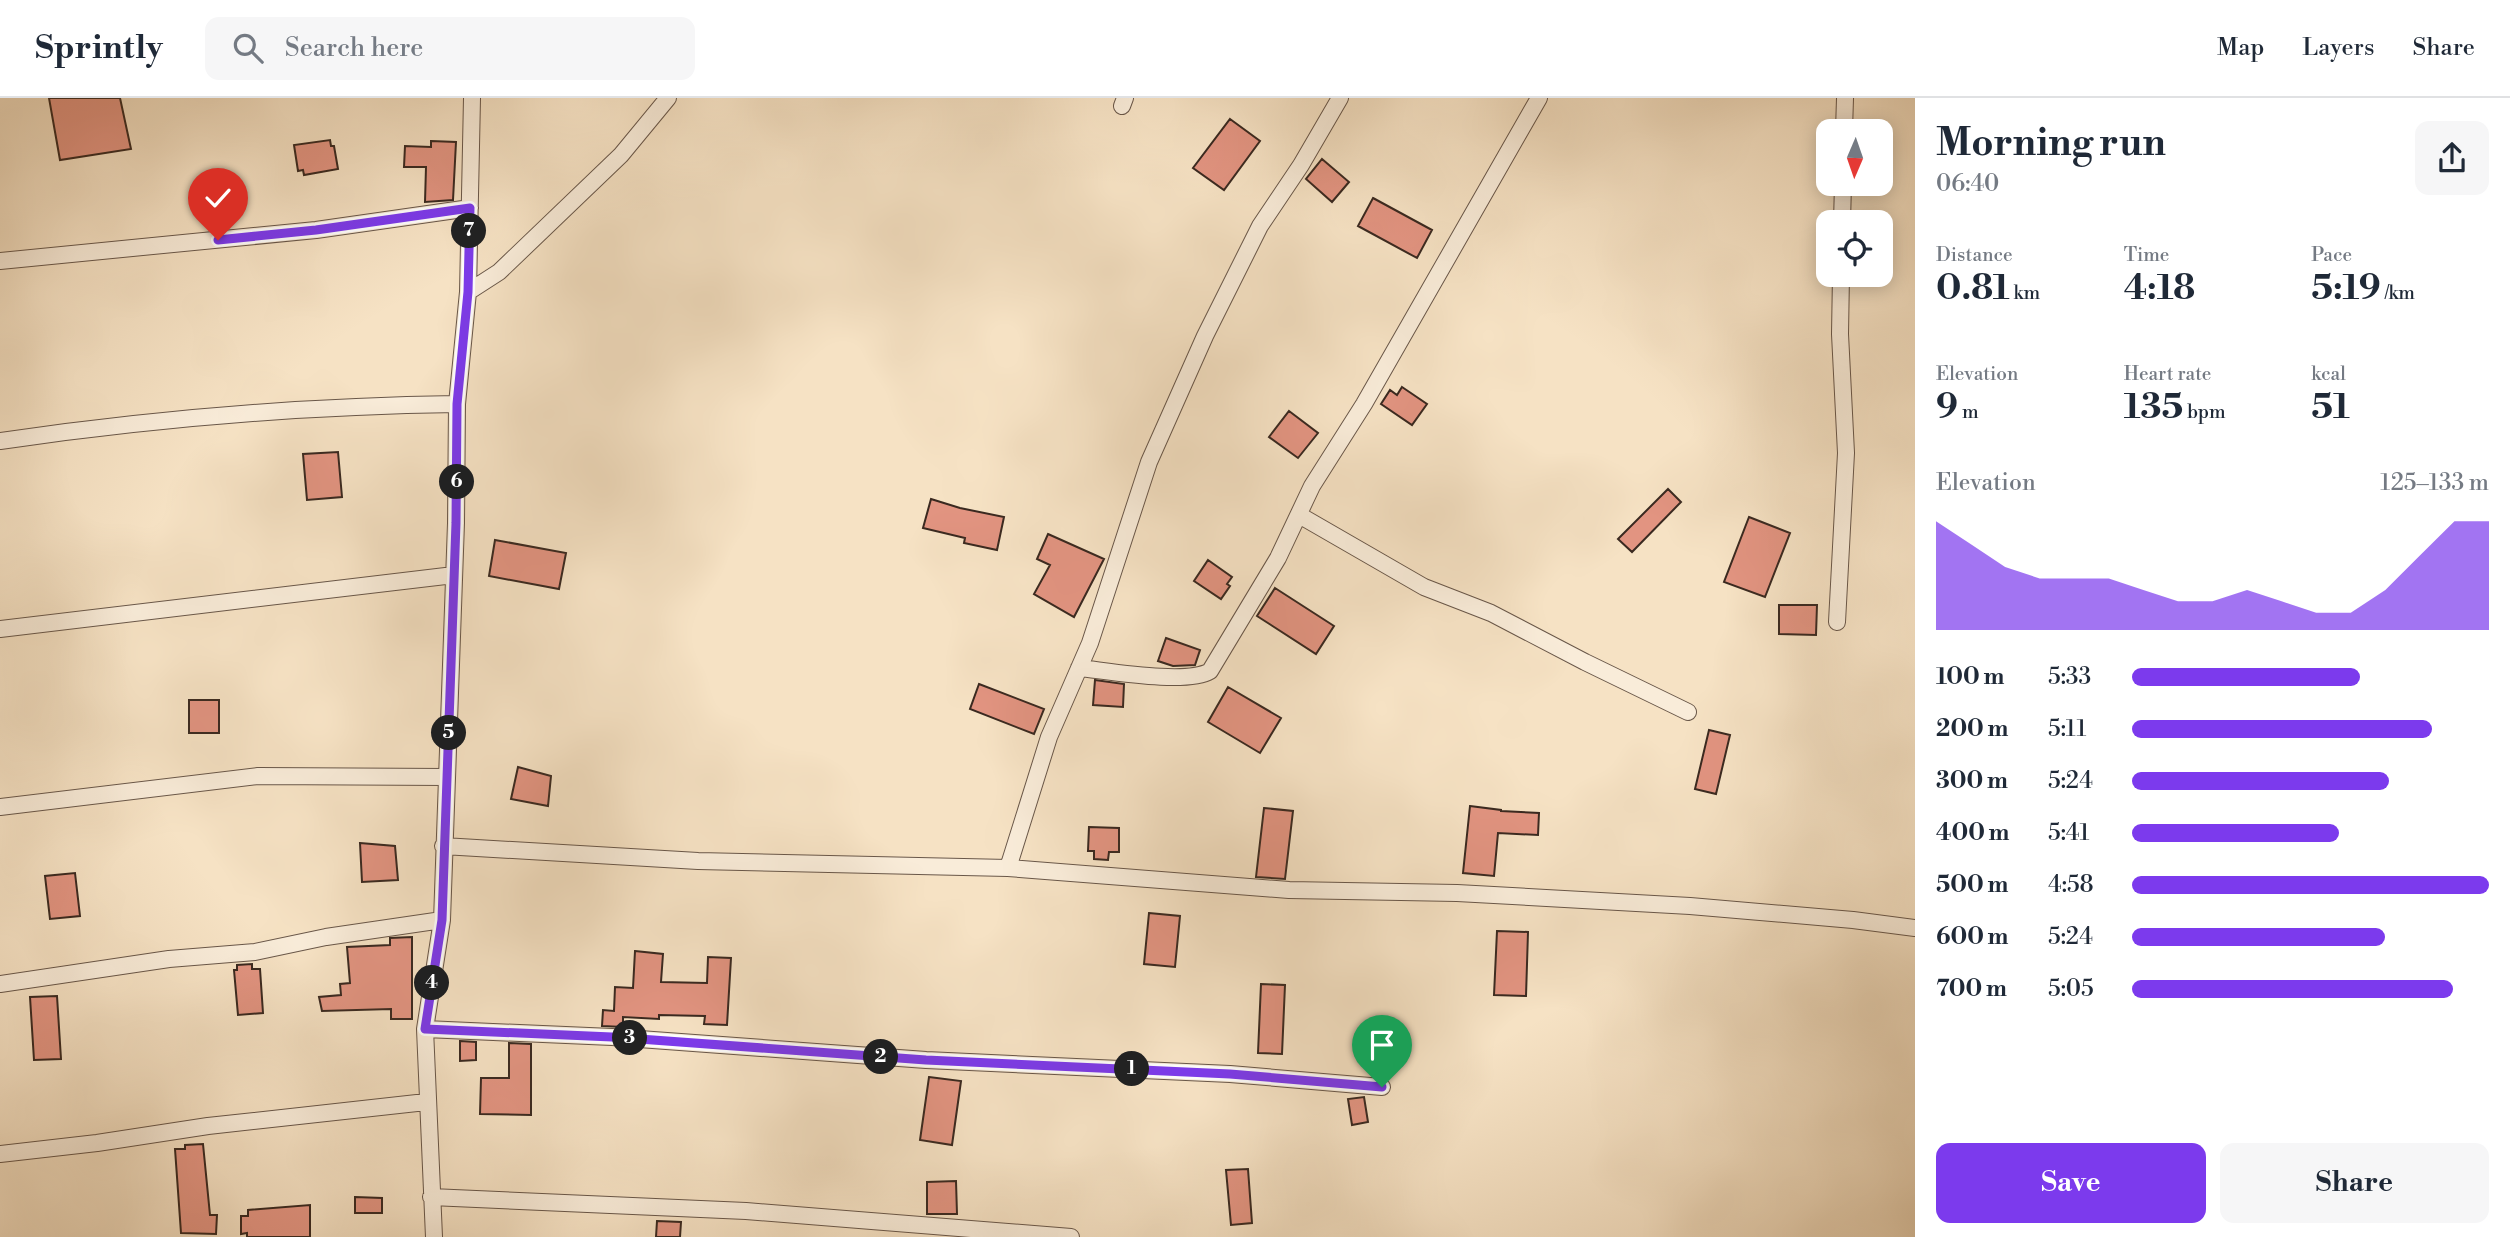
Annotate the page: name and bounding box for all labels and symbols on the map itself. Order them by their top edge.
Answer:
north arrow [1816,119,1894,196]
pin [188,168,248,240]
pin: 7 [452,214,486,248]
pin: 6 [440,464,475,500]
pin: 5 [432,716,466,750]
pin: 4 [414,966,450,1001]
pin [1352,1015,1412,1087]
pin: 3 [612,1020,648,1056]
pin: 2 [864,1040,898,1074]
pin: 1 [1114,1052,1150,1086]

